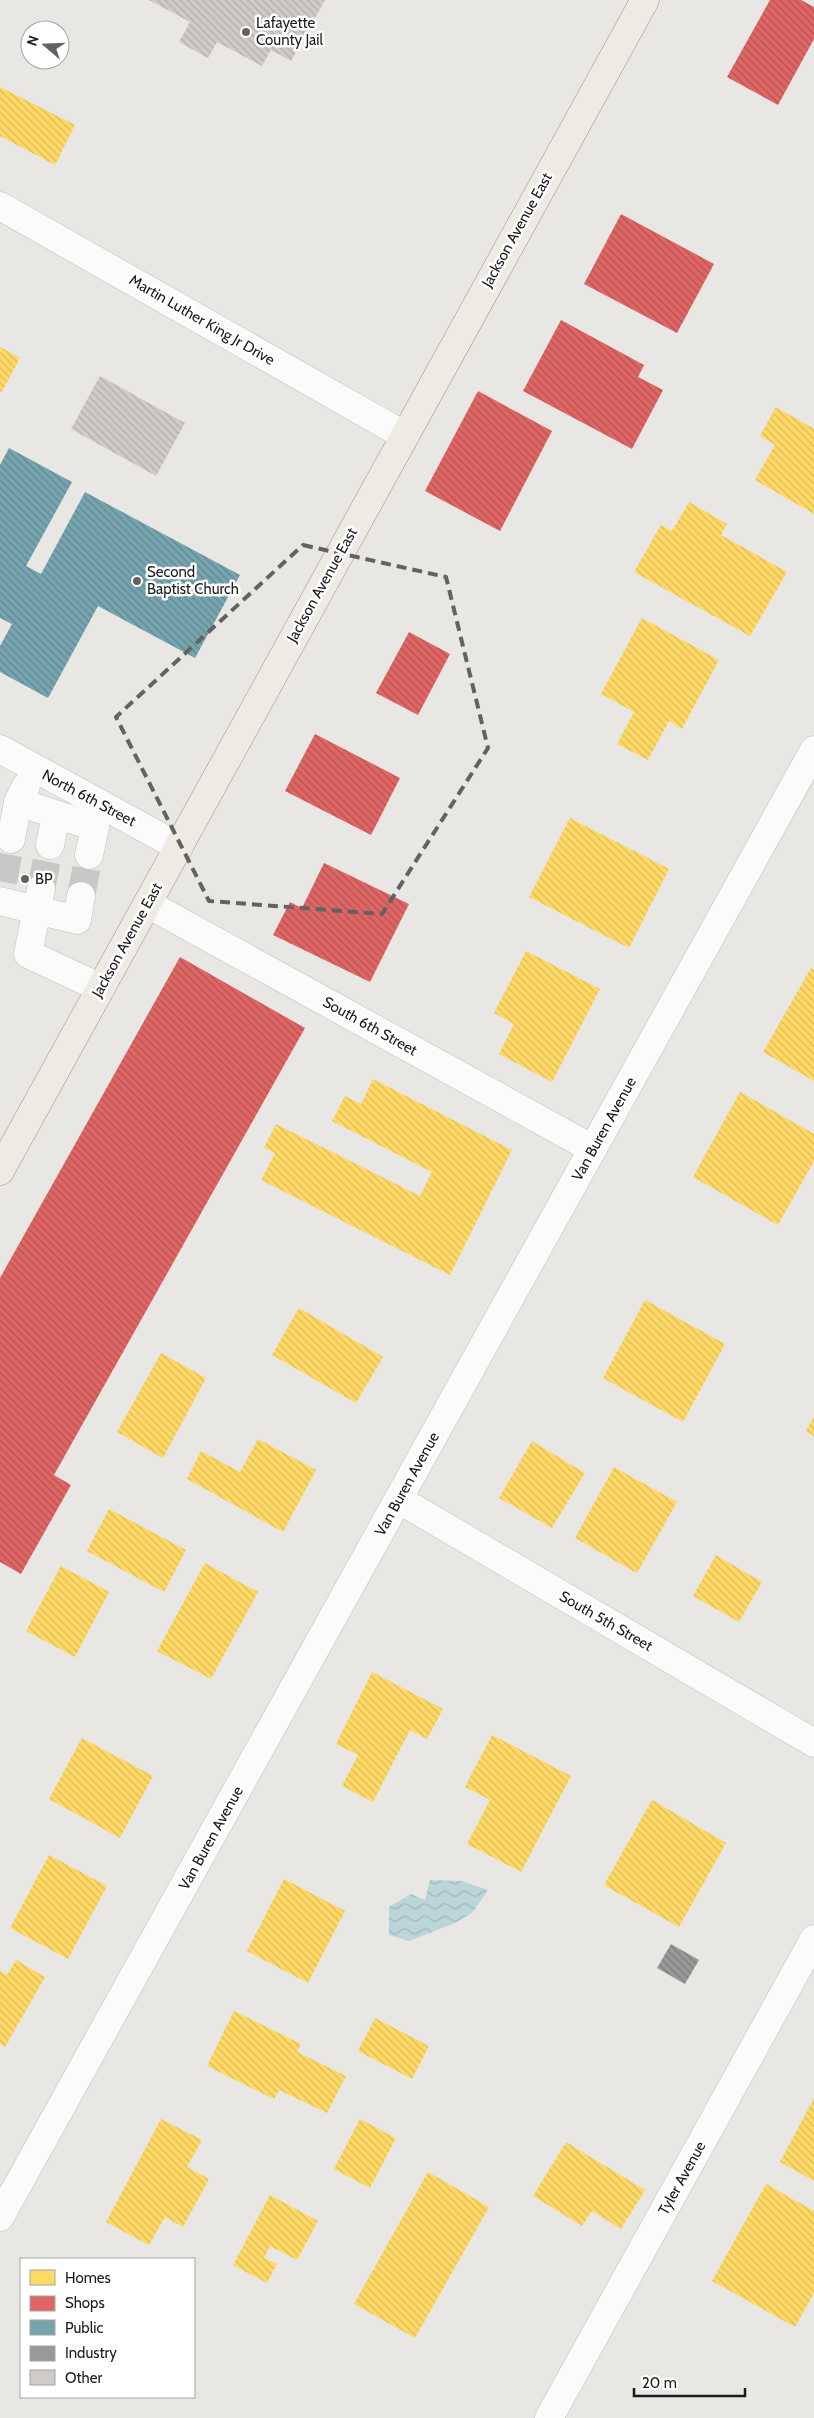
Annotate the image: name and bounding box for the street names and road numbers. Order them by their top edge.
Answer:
street label: Jackson Avenue East [478,170,556,291]
street label: Martin Luther King Jr Drive [126,271,278,369]
street label: Jackson Avenue East [283,525,361,646]
street label: North 6th Street [39,766,139,830]
street label: Jackson Avenue East [88,880,166,1001]
street label: South 6th Street [320,993,420,1059]
street label: Van Buren Avenue [568,1074,640,1184]
street label: Van Buren Avenue [371,1429,443,1539]
street label: South 5th Street [556,1587,656,1655]
street label: Van Buren Avenue [175,1783,247,1893]
street label: Tyler Avenue [654,2138,710,2218]

